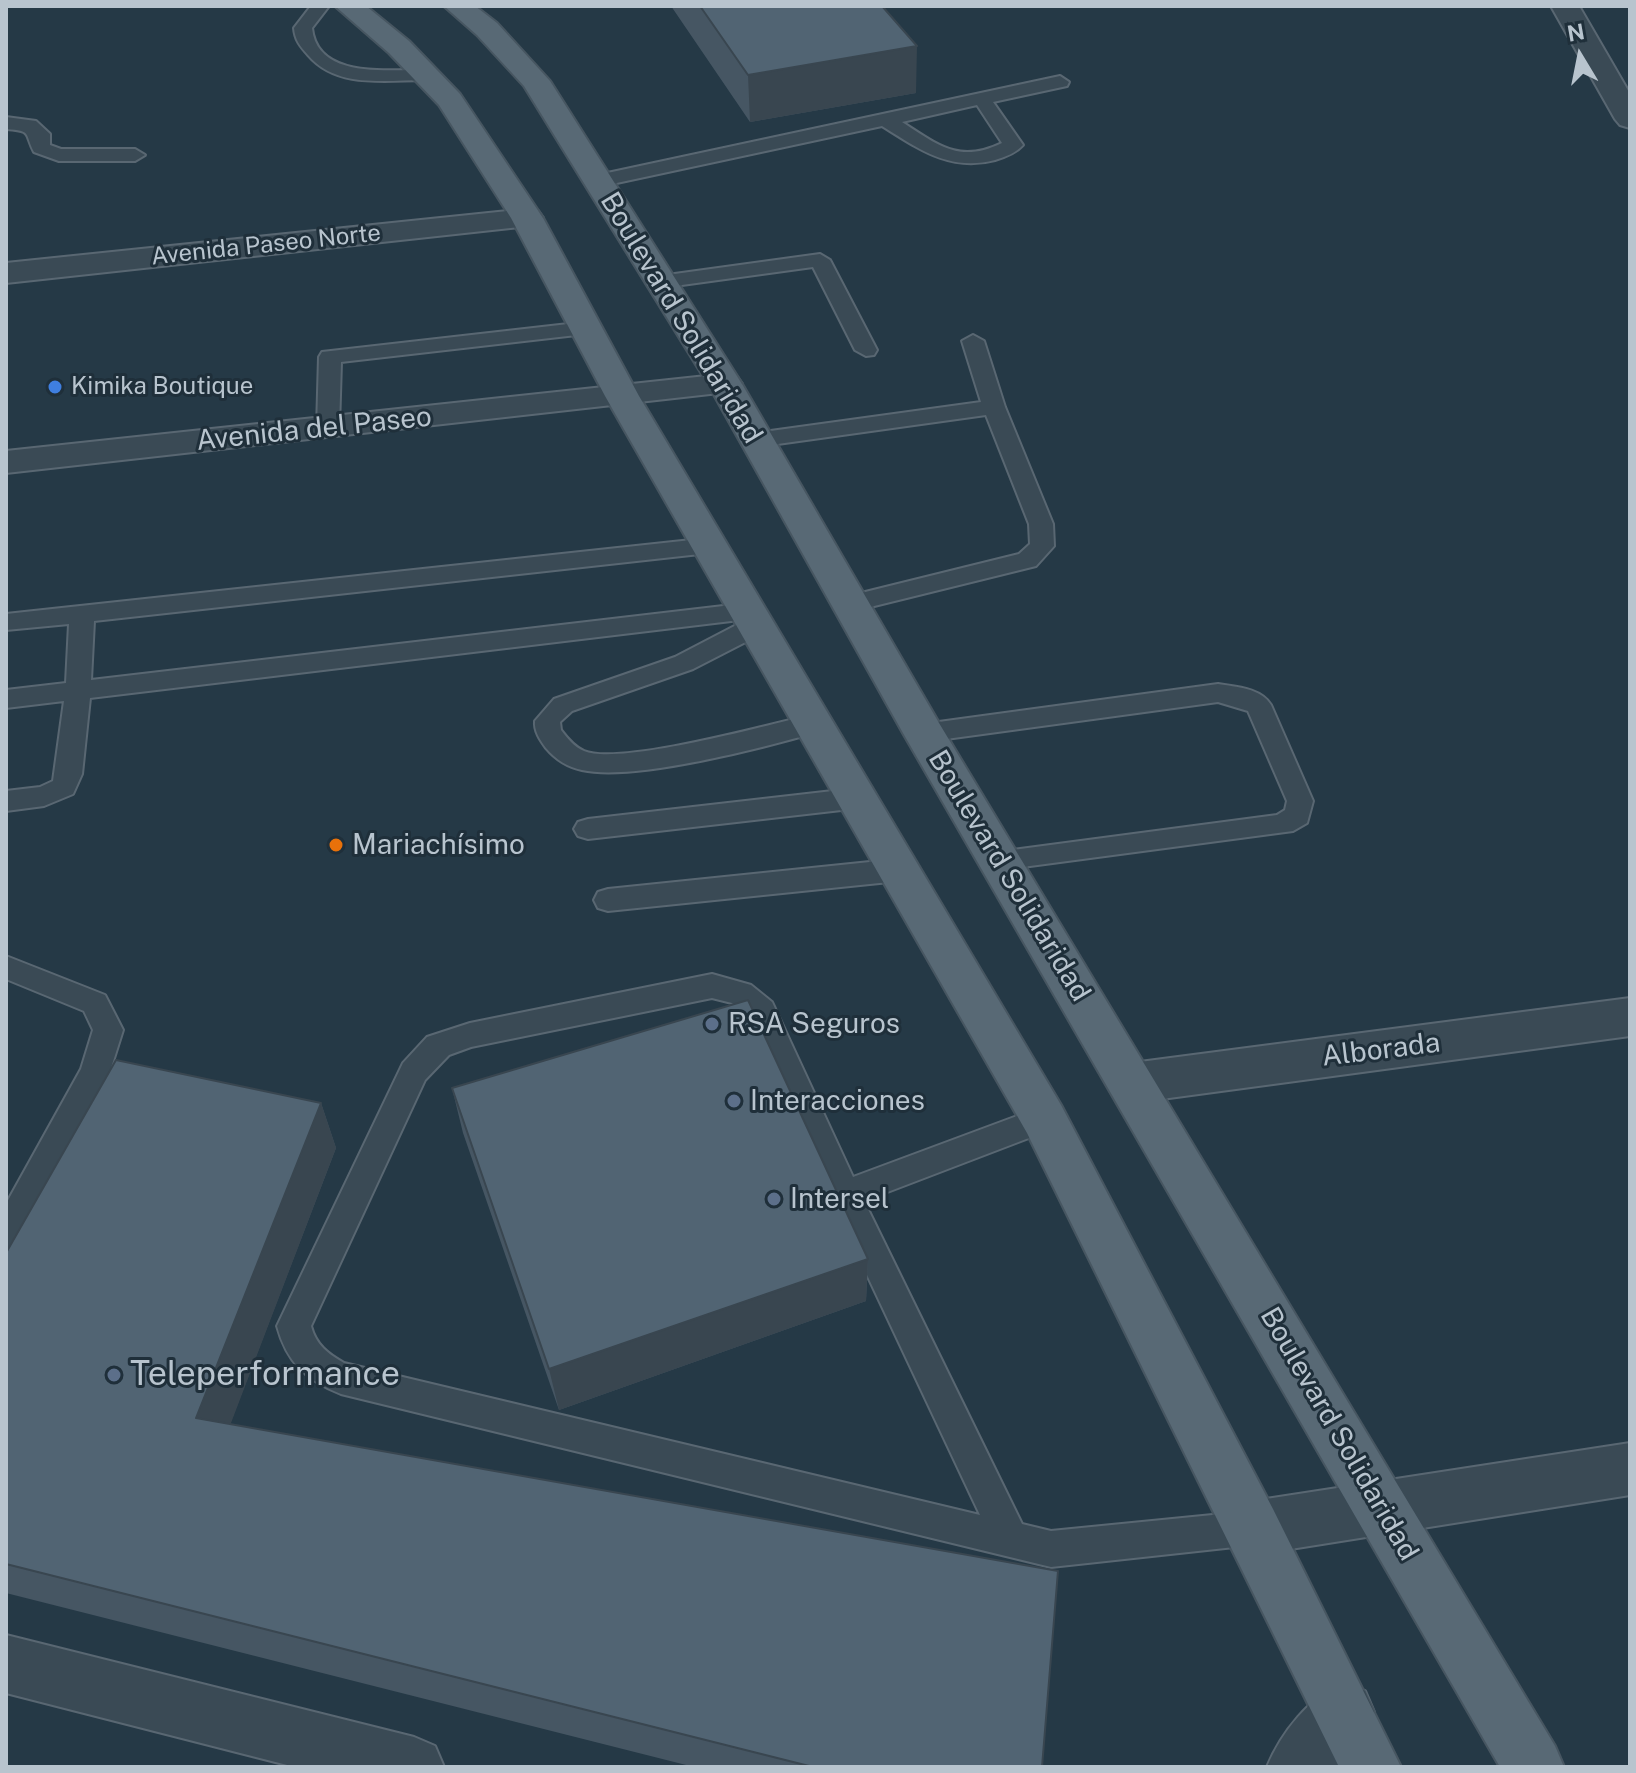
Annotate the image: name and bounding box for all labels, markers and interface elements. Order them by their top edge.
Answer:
north arrow [1540,16,1620,96]
text: N [1565,18,1587,47]
street label: Boulevard Solidaridad [593,186,769,450]
street label: Avenida Paseo Norte [150,219,382,271]
place label: Kimika Boutique [71,373,253,401]
marker: Kimika Boutique [46,378,64,396]
street label: Avenida del Paseo [195,400,433,458]
street label: Boulevard Solidaridad [921,744,1097,1008]
place label: Mariachísimo [352,828,525,862]
marker: Mariachísimo [327,836,345,854]
place label: RSA Seguros [728,1007,900,1041]
marker: RSA Seguros [703,1015,721,1033]
street label: Alborada [1320,1026,1442,1074]
place label: Interacciones [750,1084,925,1118]
marker: Interacciones [725,1092,743,1110]
place label: Intersel [790,1182,889,1216]
marker: Intersel [765,1190,783,1208]
street label: Boulevard Solidaridad [1253,1301,1425,1567]
place label: Teleperformance [130,1355,400,1395]
marker: Teleperformance [105,1366,123,1384]

